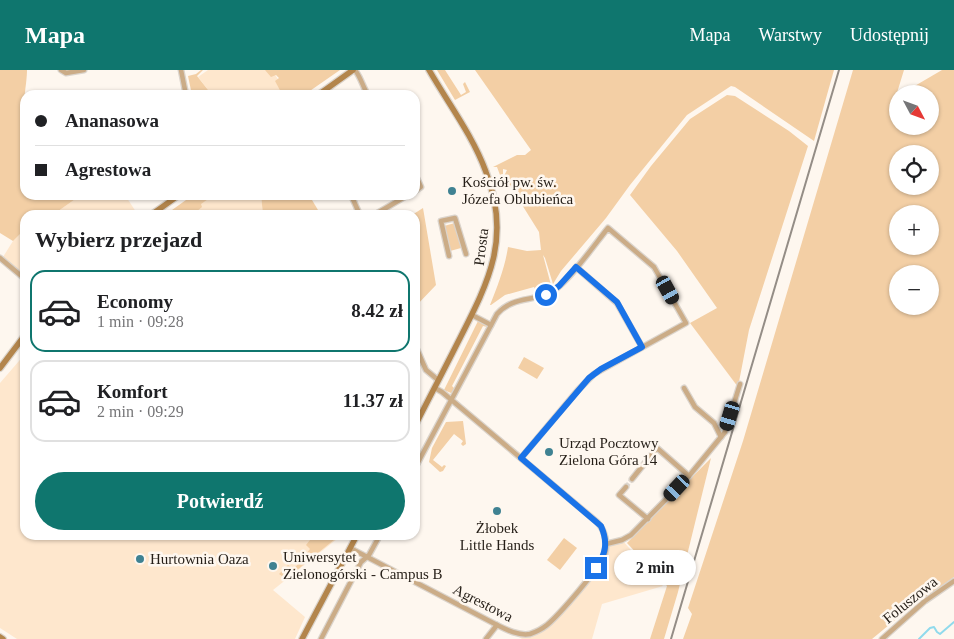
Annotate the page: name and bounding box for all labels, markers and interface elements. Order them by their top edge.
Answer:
text: Mapa [25,22,85,48]
text: Mapa [689,25,730,45]
text: Warstwy [758,25,822,45]
text: Udostępnij [850,25,929,45]
north arrow [889,85,939,135]
map controls [889,85,939,315]
text: Ananasowa [65,110,159,131]
button: locate [889,145,939,195]
text: Agrestowa [65,159,151,180]
place label: Kościół pw. św. Józefa Oblubieńca [462,174,574,207]
marker: Kościół pw. św. Józefa Oblubieńca [446,185,458,197]
button: + [889,205,939,255]
text: Wybierz przejazd [35,227,202,252]
street label: Prosta [471,227,491,267]
button: − [889,265,939,315]
car [654,273,681,307]
route start [535,284,557,306]
icon: car [37,289,82,334]
text: Economy [97,291,173,312]
text: 8.42 zł [351,300,403,321]
text: 1 min · 09:28 [97,313,184,330]
icon: car [37,379,82,424]
text: Komfort [97,381,168,402]
text: 11.37 zł [343,390,403,411]
car [718,399,741,433]
text: 2 min · 09:29 [97,403,184,420]
place label: Urząd Pocztowy Zielona Góra 14 [559,435,659,468]
marker: Urząd Pocztowy Zielona Góra 14 [543,446,555,458]
button: Potwierdź [35,472,405,530]
car [661,472,692,504]
marker: Żłobek Little Hands [491,505,503,517]
place label: Żłobek Little Hands [460,520,534,553]
place label: Uniwersytet Zielonogórski - Campus B [283,549,443,582]
callout: 2 min [614,550,696,586]
place label: Hurtownia Oaza [150,551,249,567]
marker: Hurtownia Oaza [134,553,146,565]
route end [585,557,607,579]
text: 2 min [636,559,674,576]
marker: Uniwersytet Zielonogórski - Campus B [267,560,279,572]
street label: Foluszowa [880,573,941,627]
street label: Agrestowa [450,581,516,625]

